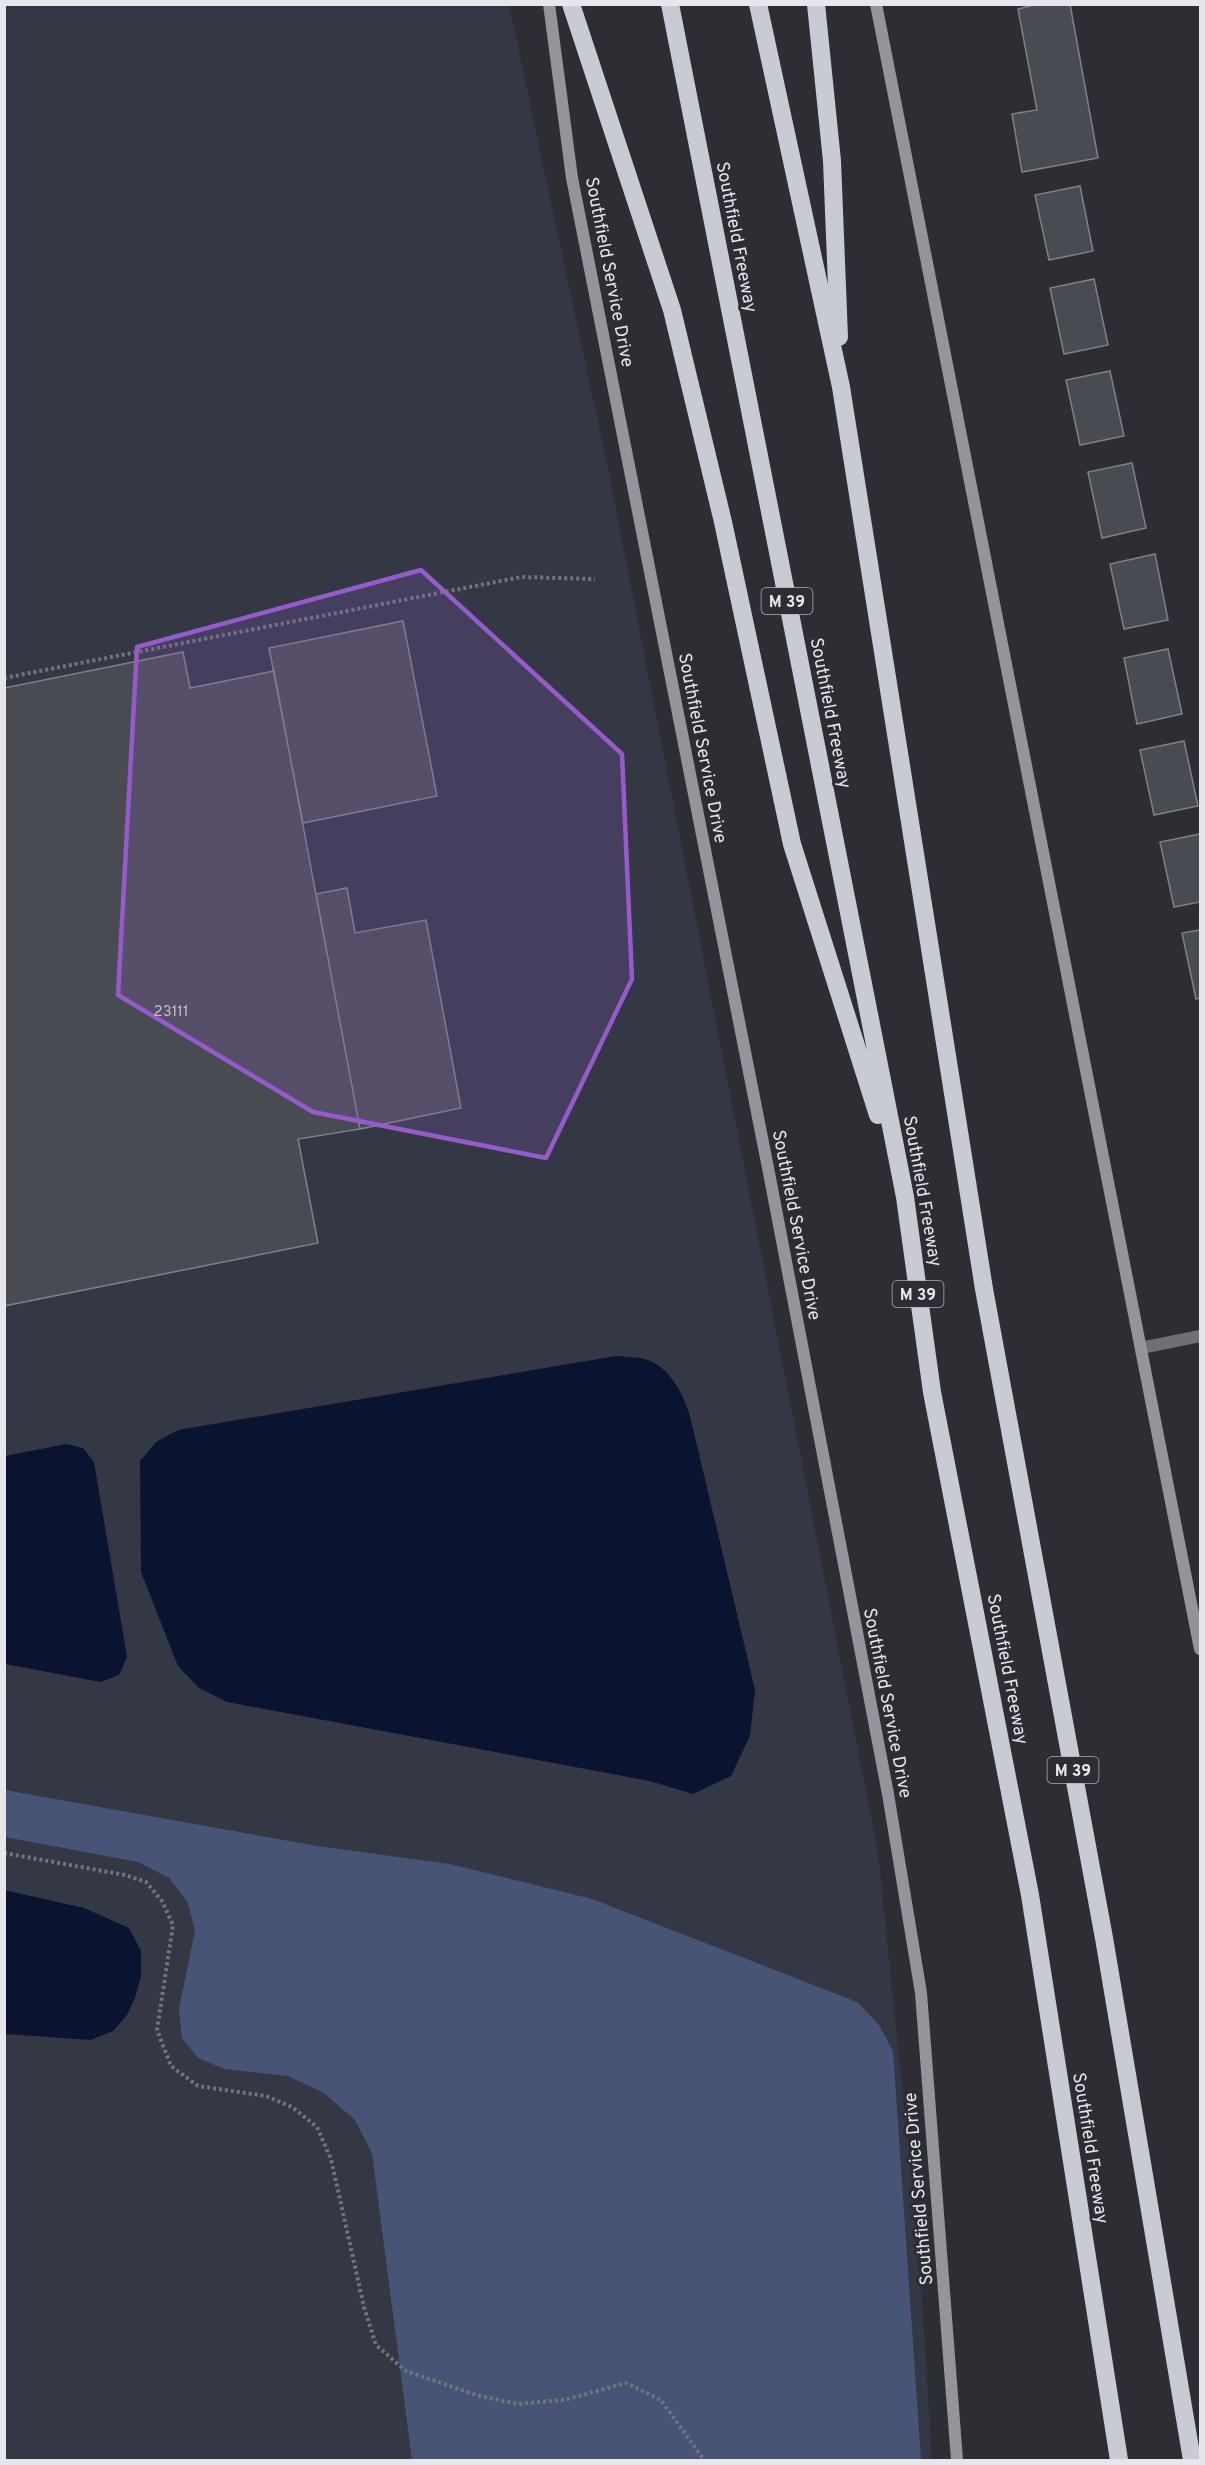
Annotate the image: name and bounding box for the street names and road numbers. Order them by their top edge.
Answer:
street label: Southfield Freeway [710,160,761,315]
street label: Southfield Service Drive [579,175,638,369]
road number: M 39 [762,588,812,614]
street label: Southfield Freeway [804,636,855,791]
street label: Southfield Service Drive [672,651,731,845]
street label: Southfield Freeway [897,1114,946,1269]
street label: Southfield Service Drive [766,1128,825,1322]
road number: M 39 [892,1281,944,1307]
street label: Southfield Freeway [981,1592,1032,1747]
street label: Southfield Service Drive [857,1606,916,1800]
road number: M 39 [1048,1757,1098,1783]
street label: Southfield Freeway [1066,2071,1113,2226]
street label: Southfield Service Drive [900,2091,939,2286]

